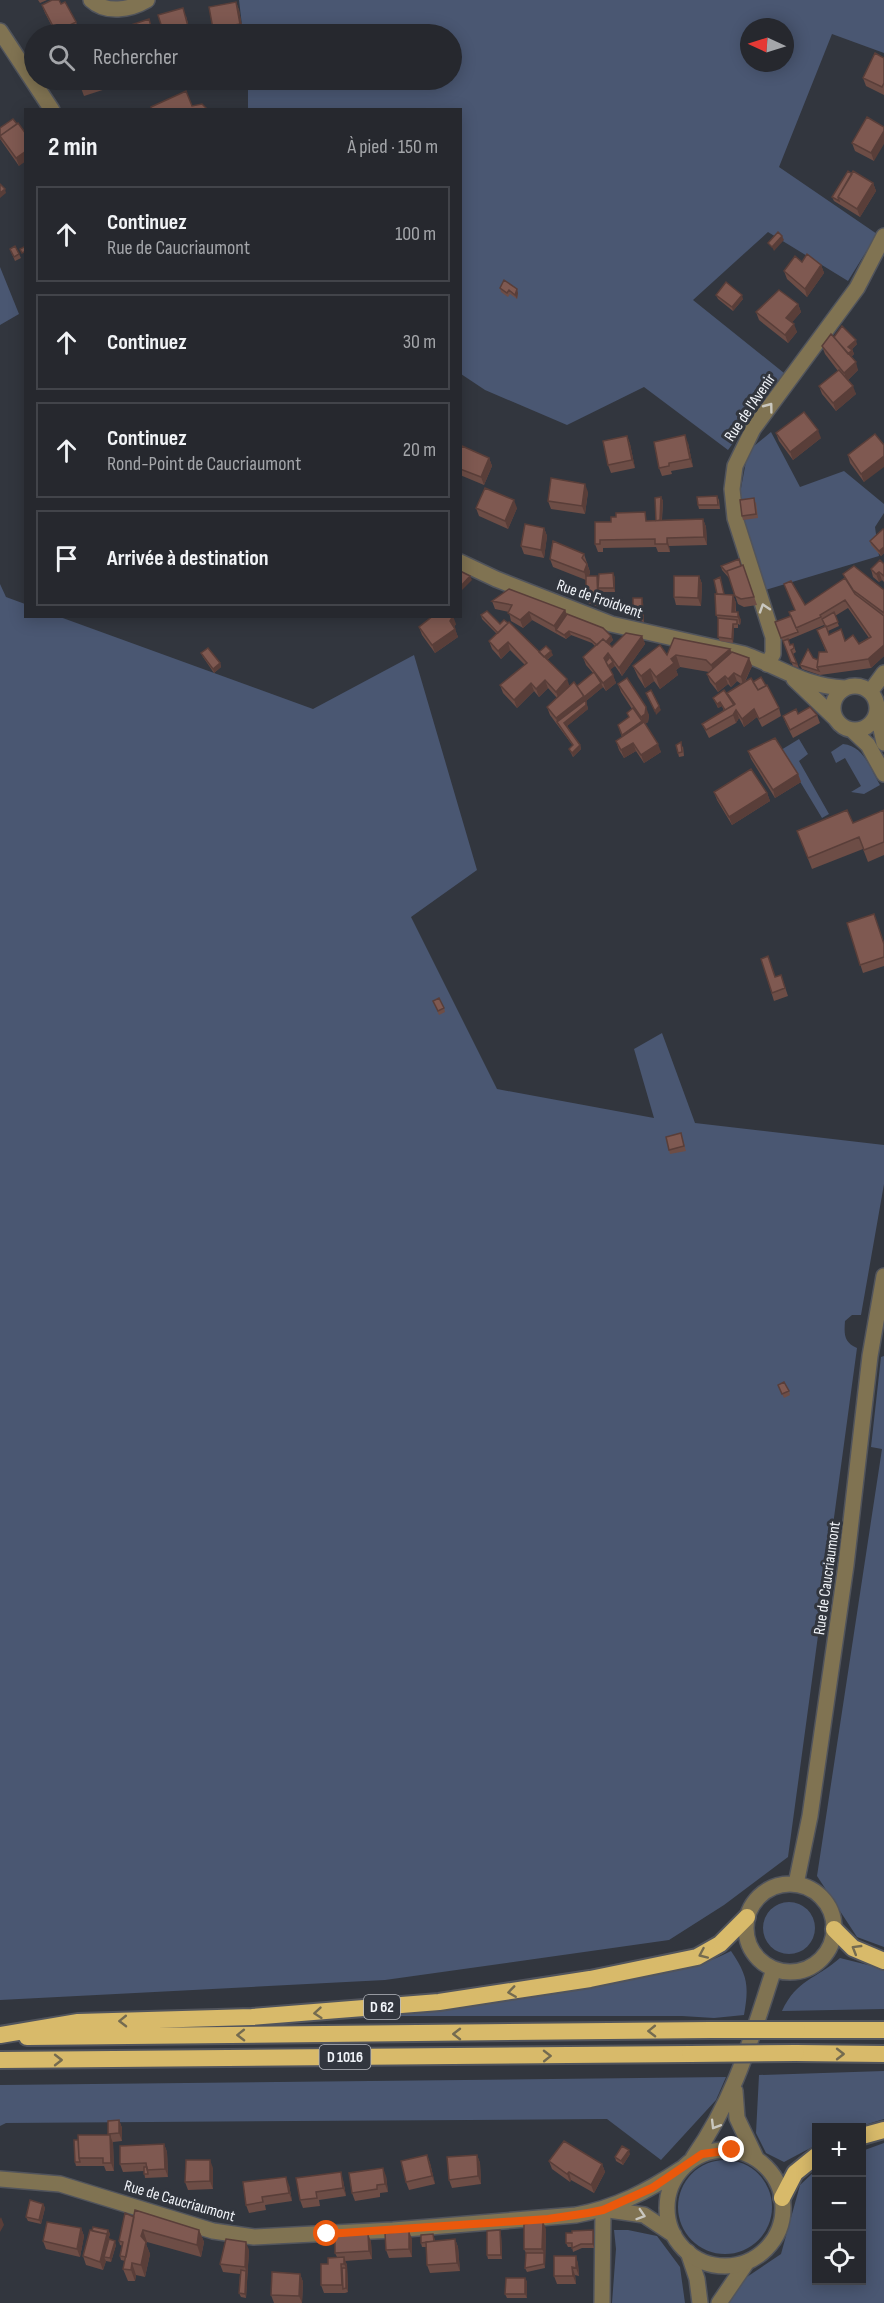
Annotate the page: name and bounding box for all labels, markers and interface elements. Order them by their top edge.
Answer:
north arrow [740,18,794,72]
search box [24,24,462,90]
icon: search [45,41,78,74]
text: Rechercher [93,44,178,71]
text: 2 min [48,132,98,163]
text: À pied · 150 m [348,135,438,159]
text: Continuez [107,209,187,236]
icon: ahead [50,218,83,251]
text: 100 m [395,222,436,246]
text: Rue de Caucriaumont [107,236,250,260]
icon: ahead [50,326,83,359]
text: Continuez [107,329,187,356]
text: 30 m [403,330,436,354]
street label: Rue de l'Avenir [721,370,780,445]
one-way arrow [762,403,773,414]
text: Continuez [107,425,187,452]
icon: ahead [50,434,83,467]
text: 20 m [403,438,436,462]
text: Rond-Point de Caucriaumont [107,452,301,476]
icon: arrive [50,542,83,575]
text: Arrivée à destination [107,545,269,572]
street label: Rue de Froidvent [554,576,645,623]
one-way arrow [759,603,771,614]
street label: Rue de Caucriaumont [810,1520,845,1636]
one-way arrow [852,1945,862,1956]
one-way arrow [698,1946,709,1958]
one-way arrow [507,1985,516,1997]
road number: D 62 [364,1995,400,2019]
one-way arrow [313,2006,322,2019]
one-way arrow [119,2015,128,2028]
one-way arrow [647,2025,656,2037]
one-way arrow [452,2028,461,2040]
one-way arrow [236,2029,245,2042]
road number: D 1016 [320,2045,370,2069]
one-way arrow [836,2048,845,2060]
one-way arrow [543,2050,552,2062]
one-way arrow [54,2054,63,2066]
one-way arrow [712,2118,723,2129]
map controls [812,2123,866,2285]
button: + [812,2123,866,2177]
route end [718,2136,744,2162]
street label: Rue de Caucriaumont [122,2177,237,2226]
button: − [812,2177,866,2231]
one-way arrow [635,2208,646,2221]
route start [313,2220,339,2246]
button: locate [812,2231,866,2285]

